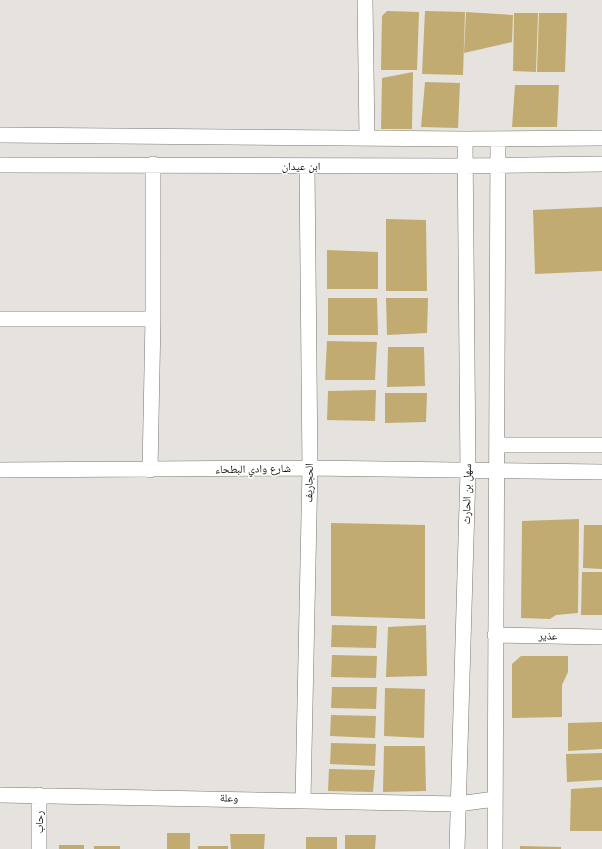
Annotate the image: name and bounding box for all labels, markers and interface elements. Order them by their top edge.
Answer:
street label: ابن عيدان [282,160,320,173]
street label: شارع وادي البطحاء [215,462,291,478]
street label: الحجاريف [302,463,316,503]
street label: سهل بن الحارث [460,463,474,525]
street label: عذير [537,629,558,643]
street label: وعلة [220,791,238,805]
street label: رحاب [33,811,46,833]

